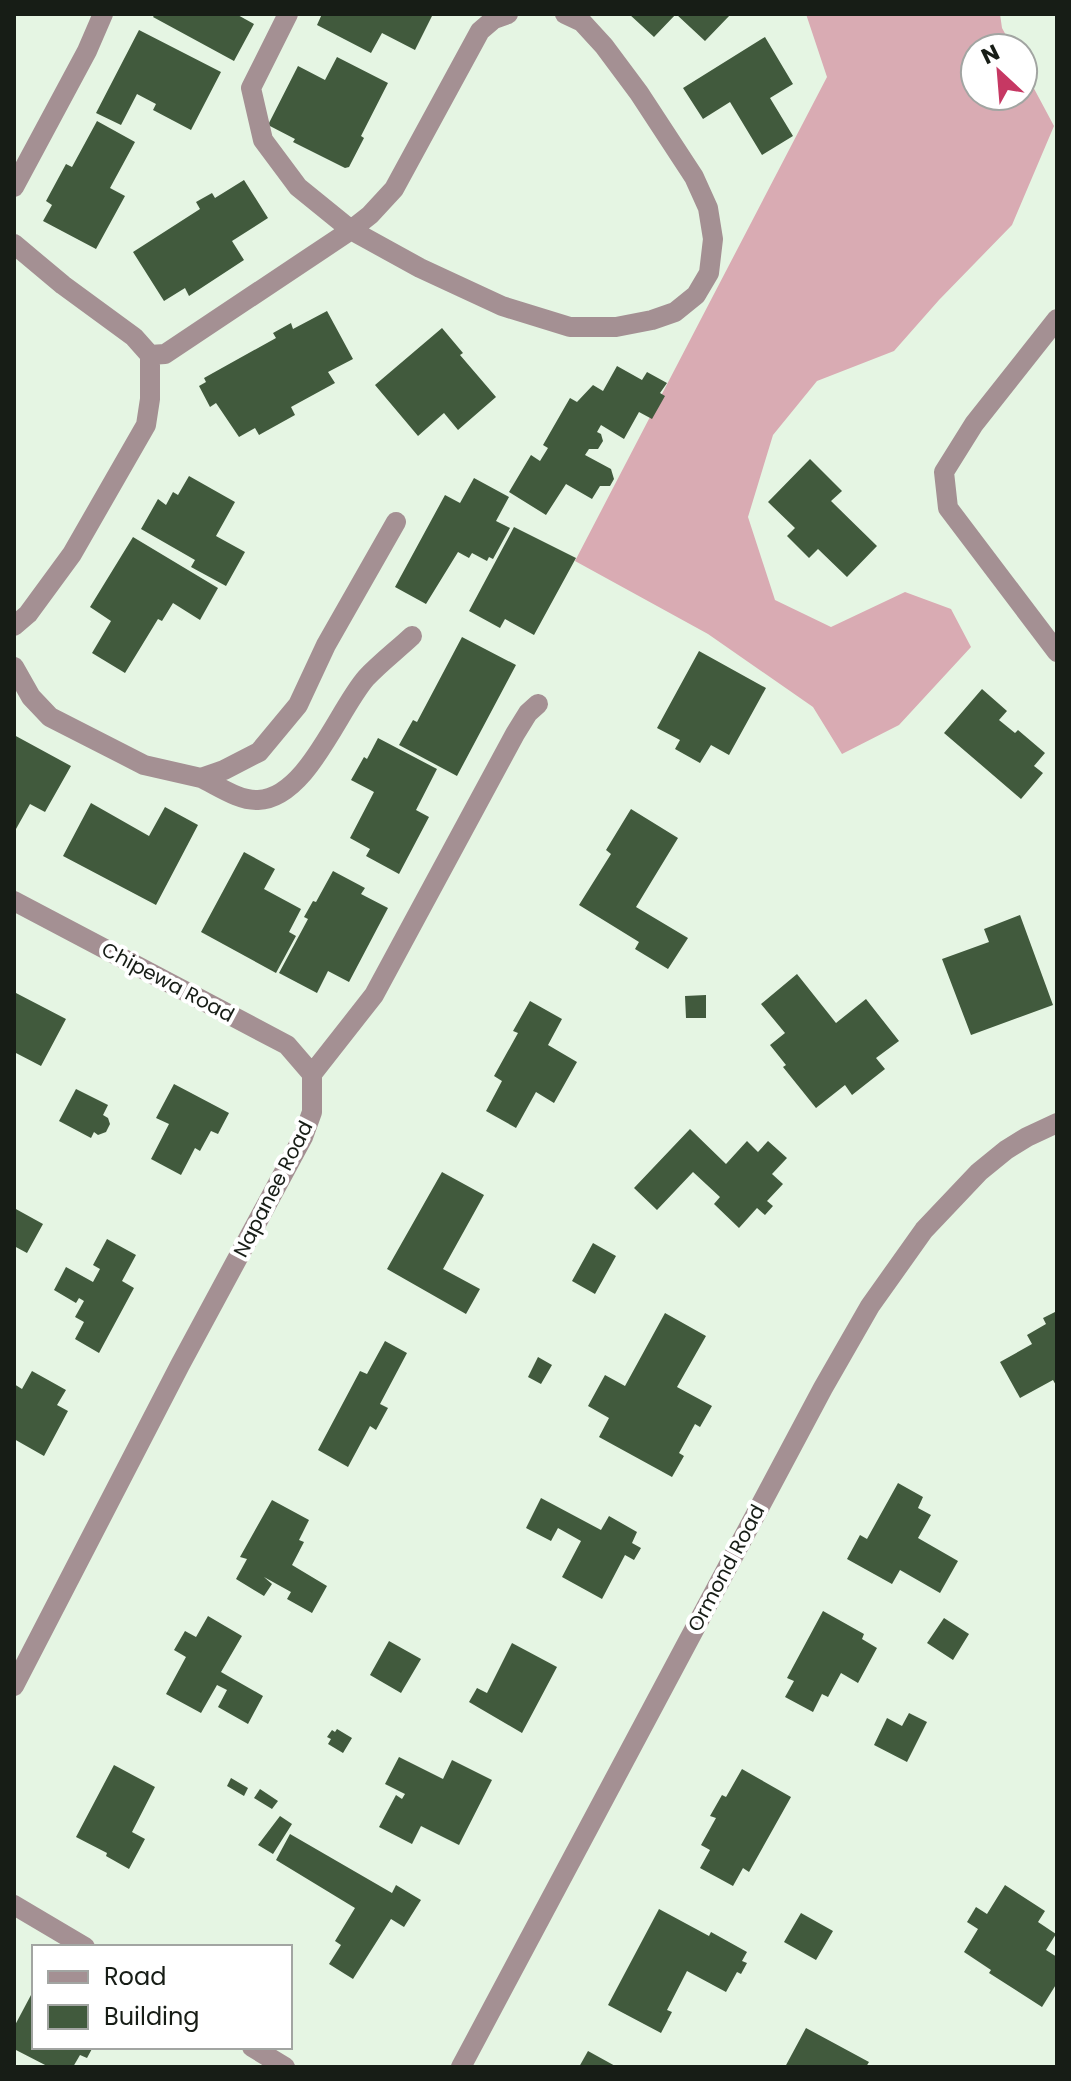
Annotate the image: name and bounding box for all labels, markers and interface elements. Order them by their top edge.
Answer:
north arrow [959,32,1039,112]
text: N [976,37,1005,72]
street label: Chipewa Road [97,935,239,1029]
street label: Napanee Road [227,1116,319,1262]
street label: Ormond Road [681,1500,771,1636]
legend [32,1945,292,2049]
text: Road [104,1960,166,1993]
text: Building [104,2000,200,2033]

